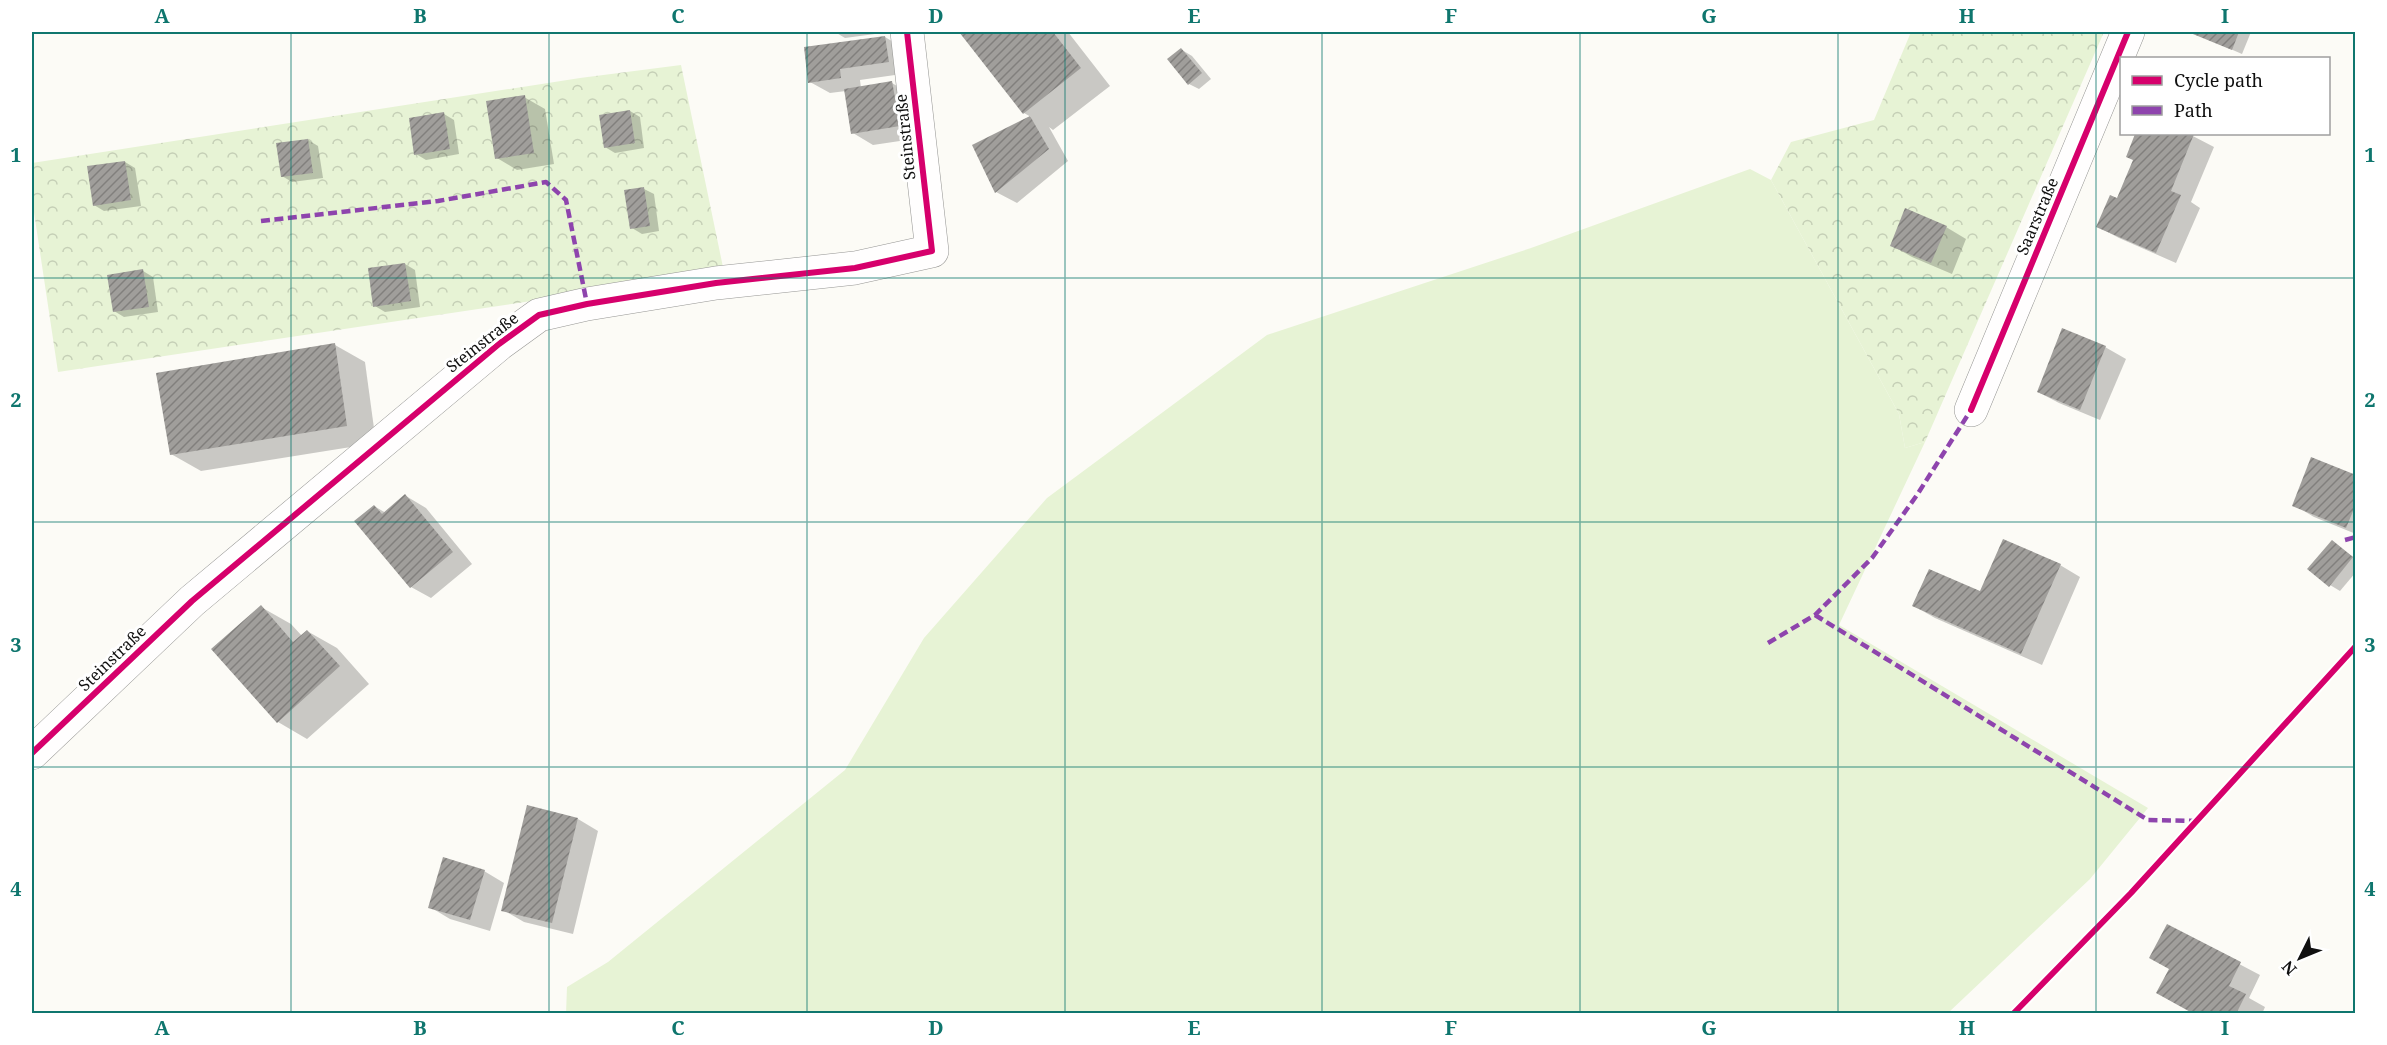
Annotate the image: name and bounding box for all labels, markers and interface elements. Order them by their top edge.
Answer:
text: A [154,2,170,29]
text: B [413,2,427,29]
text: C [671,2,685,29]
text: D [928,2,944,29]
text: E [1187,2,1201,29]
text: F [1445,2,1457,29]
text: G [1701,2,1717,29]
text: H [1959,2,1975,29]
text: I [2221,2,2229,29]
legend [2120,57,2330,135]
text: Cycle path [2174,68,2263,92]
street label: Steinstraße [890,93,920,181]
text: Path [2174,98,2213,122]
text: 1 [10,141,22,168]
text: 1 [2364,141,2376,168]
street label: Saarstraße [2011,174,2063,258]
street label: Steinstraße [441,307,523,377]
text: 2 [10,386,22,413]
text: 2 [2364,386,2376,413]
street label: Steinstraße [73,620,151,696]
text: 3 [10,631,22,658]
text: 3 [2364,631,2376,658]
text: 4 [10,875,22,902]
text: 4 [2364,875,2376,902]
north arrow [2270,928,2330,988]
text: N [2276,956,2301,980]
text: A [154,1014,170,1041]
text: B [413,1014,427,1041]
text: C [671,1014,685,1041]
text: D [928,1014,944,1041]
text: E [1187,1014,1201,1041]
text: F [1445,1014,1457,1041]
text: G [1701,1014,1717,1041]
text: H [1959,1014,1975,1041]
text: I [2221,1014,2229,1041]

